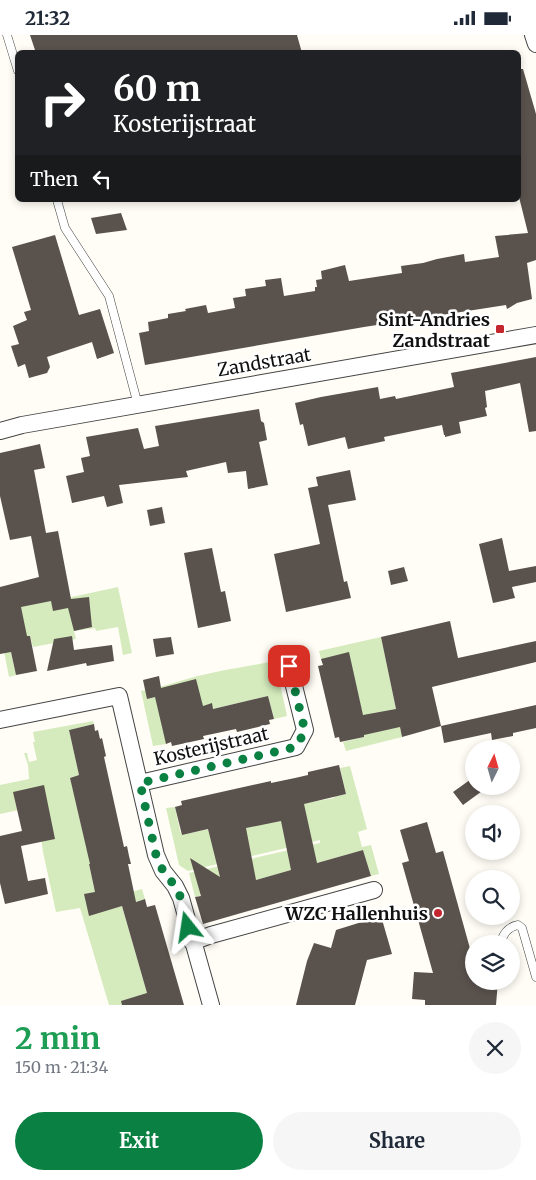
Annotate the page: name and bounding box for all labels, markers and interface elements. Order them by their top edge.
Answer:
text: 21:32 [25,6,70,30]
text: 60 m [113,67,201,111]
icon: right [30,70,95,135]
text: Kosterijstraat [113,110,256,138]
icon: left [88,165,116,193]
text: Then [30,167,78,191]
place label: Sint-Andries Zandstraat [378,308,491,352]
marker: Sint-Andries Zandstraat [494,323,506,335]
street label: Zandstraat [215,342,313,382]
pin [268,645,310,687]
icon: arrive [275,652,303,680]
street label: Kosterijstraat [151,722,271,770]
north arrow [465,740,520,795]
map controls [465,740,520,990]
button: sound [465,805,520,860]
button: search [465,870,520,925]
position arrow [161,900,213,952]
place label: WZC Hallenhuis [284,902,428,925]
marker: WZC Hallenhuis [432,907,444,919]
button: layers [465,935,520,990]
text: 2 min [15,1019,100,1057]
button: close [469,1022,521,1074]
text: 150 m · 21:34 [15,1057,108,1077]
button: Exit [15,1112,263,1170]
button: Share [273,1112,521,1170]

